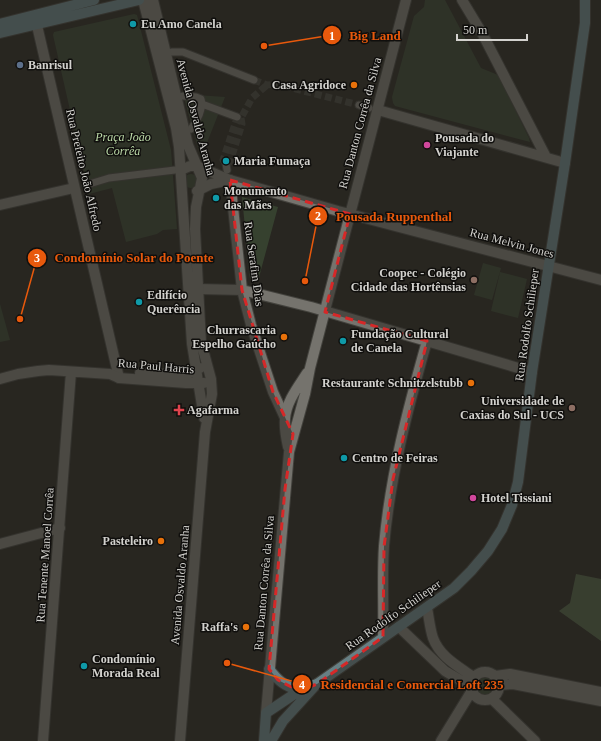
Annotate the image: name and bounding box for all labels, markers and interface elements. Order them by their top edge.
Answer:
scale bar [457,16,527,42]
place label: Eu Amo Canela [141,17,222,31]
marker: Eu Amo Canela [128,19,138,29]
callout: Big Land [322,23,409,48]
text: 50 m [463,23,488,37]
text: Big Land [349,28,402,43]
text: 1 [329,29,335,43]
street label: Rua Danton Corrêa da Silva [336,55,384,190]
street label: Avenida Osvaldo Aranha [174,57,219,178]
place label: Banrisul [28,58,73,72]
marker: Banrisul [15,60,25,70]
place label: Casa Agridoce [272,78,347,92]
marker: Casa Agridoce [349,80,359,90]
street label: Rua Prefeito João Alfredo [63,108,105,232]
park label: Praça João Corrêa [94,130,151,158]
place label: Pousada do Viajante [435,131,494,159]
marker: Pousada do Viajante [422,140,432,150]
place label: Maria Fumaça [234,154,310,168]
marker: Maria Fumaça [221,156,231,166]
place label: Monumento das Mães [224,184,287,212]
marker: Monumento das Mães [211,193,221,203]
callout: Pousada Ruppenthal [308,204,460,229]
text: 2 [315,209,321,223]
text: Pousada Ruppenthal [336,209,452,224]
street label: Rua Serafim Dias [241,221,267,308]
street label: Rua Melvin Jones [468,225,556,261]
callout: Condomínio Solar do Poente [27,245,222,270]
text: Condomínio Solar do Poente [54,250,214,265]
text: 3 [34,251,40,265]
place label: Coopec - Colégio Cidade das Hortênsias [351,266,466,294]
street label: Rua Rodolfo Schilieper [512,268,542,382]
marker: Coopec - Colégio Cidade das Hortênsias [469,275,479,285]
place label: Edifício Querência [147,288,200,316]
marker: Edifício Querência [134,297,144,307]
place label: Churrascaria Espelho Gaúcho [192,323,276,351]
place label: Fundação Cultural de Canela [351,327,449,355]
marker: Churrascaria Espelho Gaúcho [279,332,289,342]
marker: Fundação Cultural de Canela [338,336,348,346]
street label: Rua Paul Harris [117,356,195,376]
place label: Restaurante Schnitzelstubb [322,376,463,390]
marker: Restaurante Schnitzelstubb [466,378,476,388]
place label: Universidade de Caxias do Sul - UCS [460,394,565,422]
place label: Agafarma [187,403,239,417]
marker: Universidade de Caxias do Sul - UCS [567,403,577,413]
marker: Agafarma [174,405,184,415]
place label: Centro de Feiras [352,451,438,465]
marker: Centro de Feiras [339,453,349,463]
street label: Rua Tenente Manoel Corrêa [33,486,57,623]
place label: Hotel Tissiani [481,491,552,505]
marker: Hotel Tissiani [468,493,478,503]
street label: Rua Danton Corrêa da Silva [251,514,277,651]
street label: Avenida Osvaldo Aranha [168,524,192,646]
place label: Pasteleiro [103,534,153,548]
marker: Pasteleiro [156,536,166,546]
street label: Rua Rodolfo Schilieper [343,577,443,653]
place label: Raffa's [201,620,238,634]
marker: Raffa's [241,622,251,632]
place label: Condomínio Morada Real [92,652,160,680]
marker: Condomínio Morada Real [79,661,89,671]
callout: Residencial e Comercial Loft 235 [292,672,512,697]
text: Residencial e Comercial Loft 235 [320,677,504,692]
text: 4 [299,678,305,692]

